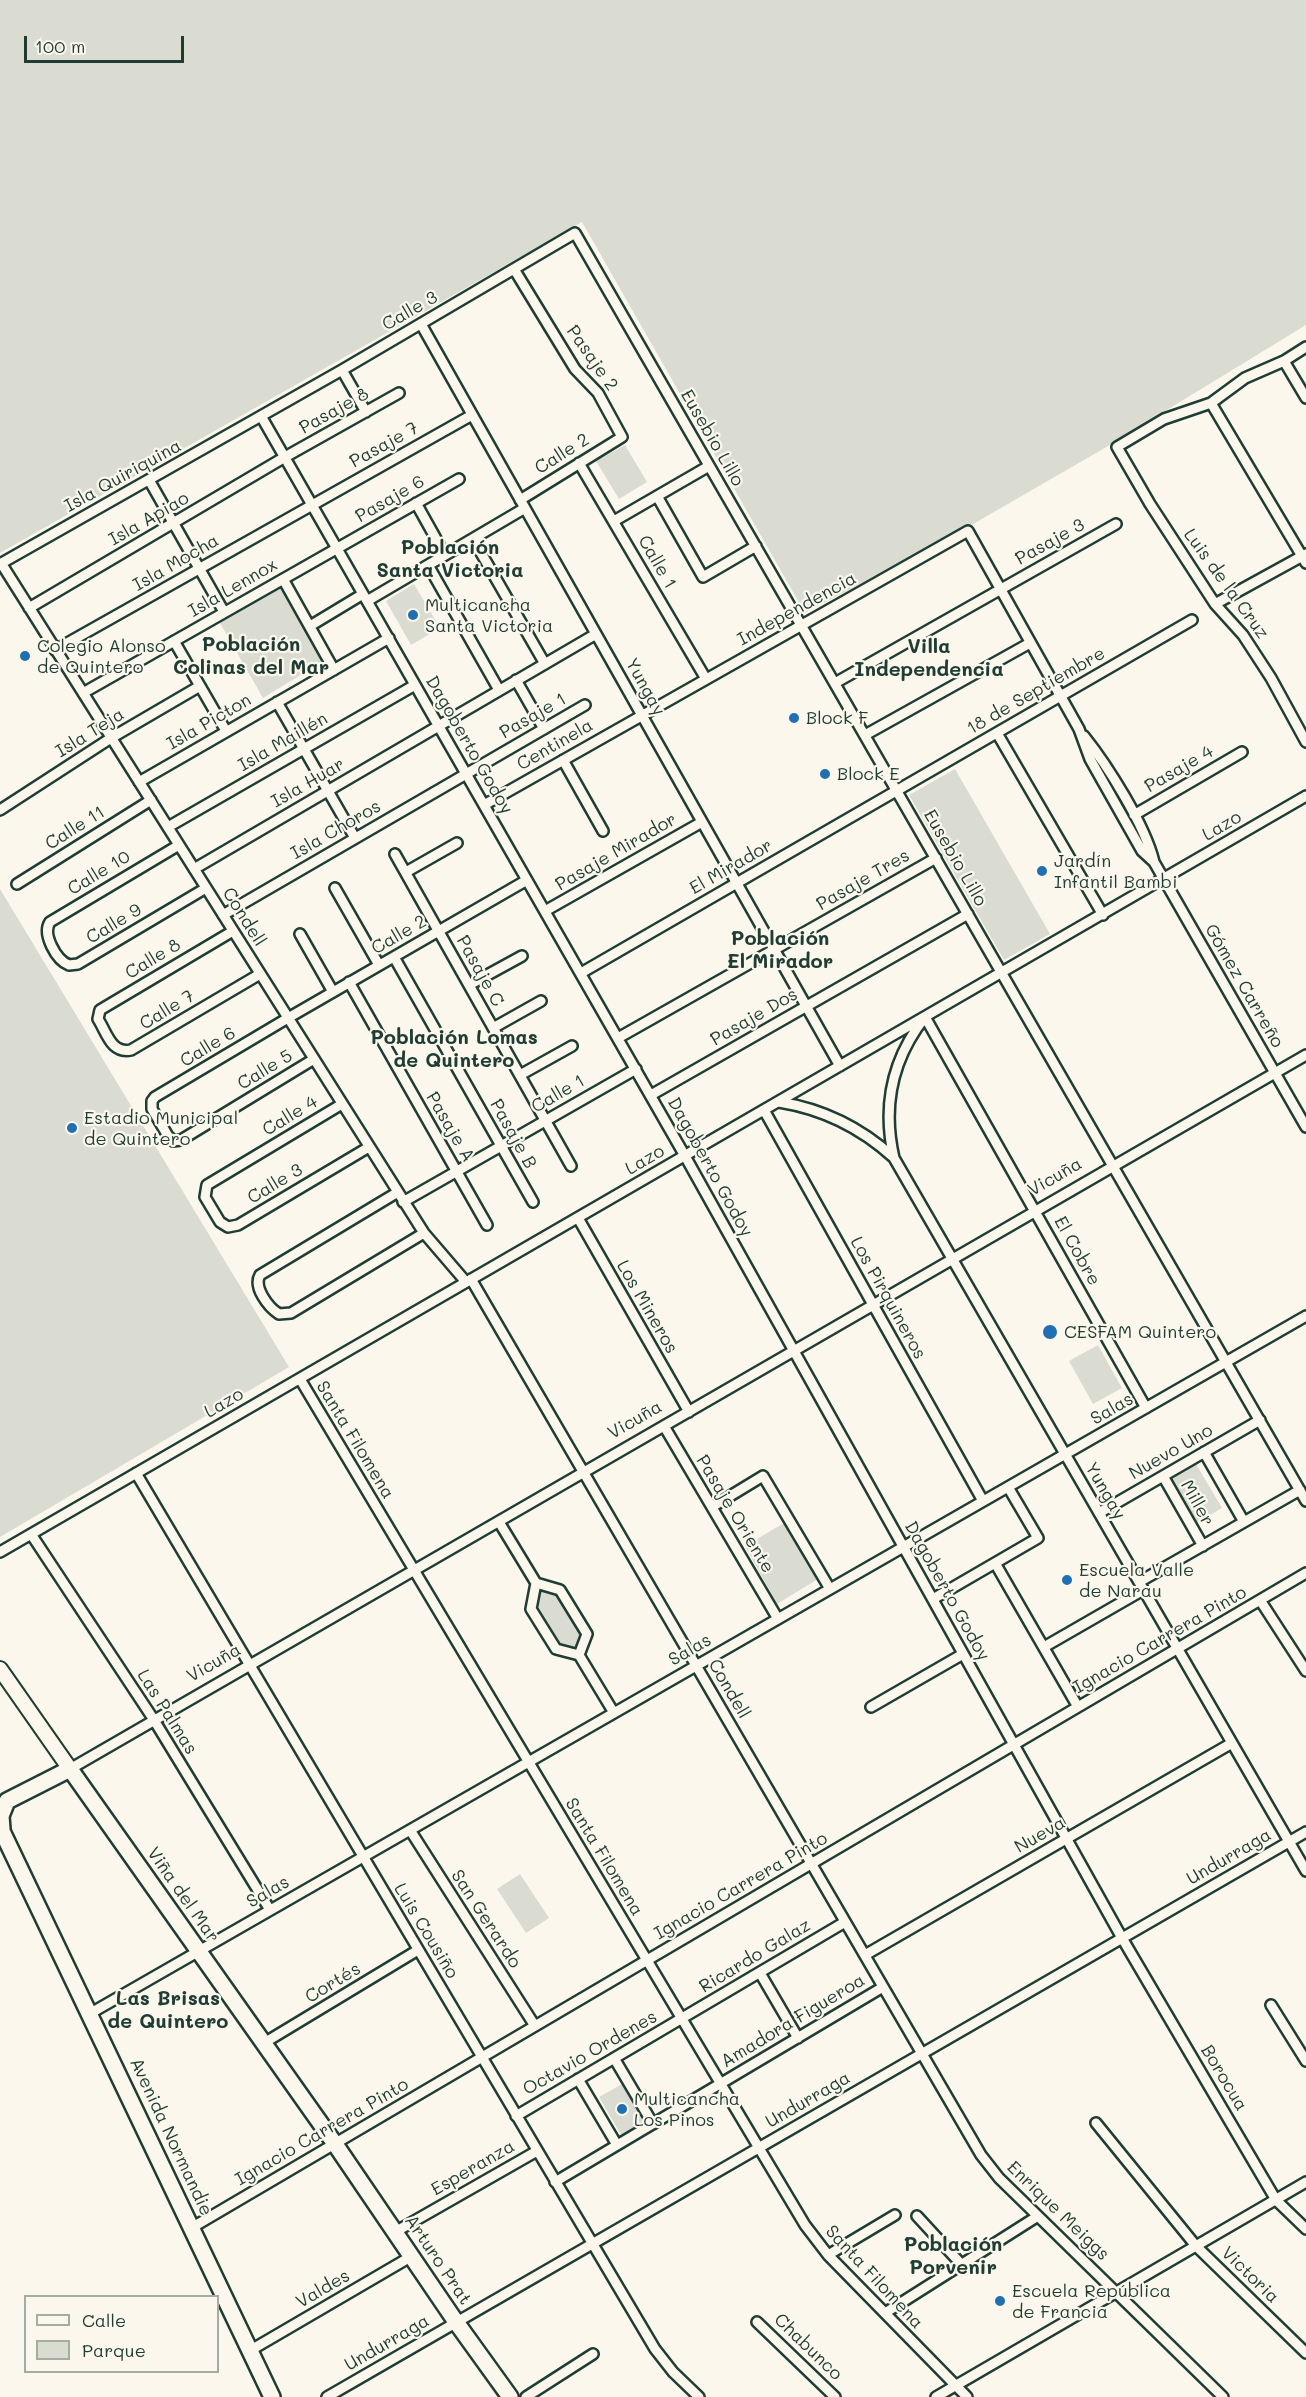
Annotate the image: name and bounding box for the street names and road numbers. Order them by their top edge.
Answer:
street label: Calle 3 [378,287,442,335]
street label: Pasaje 2 [562,321,622,395]
street label: Pasaje 8 [296,383,372,439]
street label: Eusebio Lillo [676,386,748,490]
street label: Pasaje 7 [346,417,422,473]
street label: Calle 2 [531,429,593,479]
street label: Isla Quiriquina [61,435,185,517]
street label: Pasaje 6 [352,471,428,527]
street label: Isla Apiao [105,487,193,551]
street label: Pasaje 3 [1012,514,1088,570]
street label: Luis de la Cruz [1179,525,1273,643]
street label: Isla Mocha [129,530,223,596]
street label: Calle 1 [633,531,681,593]
street label: Isla Lennox [185,554,281,622]
street label: Independencia [734,567,860,651]
street label: 18 de Septiembre [963,643,1109,739]
street label: Yungay [620,654,670,720]
street label: Dagoberto Godoy [421,672,517,818]
street label: Pasaje 1 [496,688,570,744]
street label: Isla Picton [163,689,255,755]
street label: Isla Teja [52,704,128,762]
street label: Isla Maillén [235,708,331,776]
street label: Centinela [513,715,597,775]
street label: Pasaje 4 [1141,741,1217,797]
street label: Isla Huar [268,753,348,813]
street label: Isla Choros [287,796,385,864]
street label: Calle 11 [41,801,109,855]
street label: Eusebio Lillo [919,806,991,910]
street label: Lazo [1199,806,1245,846]
street label: Pasaje Mirador [552,809,680,895]
street label: El Mirador [686,835,776,899]
street label: Pasaje Tres [813,845,913,915]
street label: Calle 10 [64,846,134,900]
street label: Condell [218,884,270,950]
street label: Calle 9 [82,899,146,949]
street label: Calle 2 [368,911,430,959]
street label: Gómez Carreño [1200,920,1288,1052]
street label: Pasaje C [452,932,508,1010]
street label: Calle 8 [121,934,185,984]
street label: Pasaje Dos [707,983,801,1051]
street label: Calle 7 [136,985,198,1035]
street label: Calle 6 [176,1022,240,1072]
street label: Calle 5 [234,1045,296,1095]
street label: Calle 1 [527,1070,589,1118]
street label: Pasaje A [421,1088,479,1166]
street label: Calle 4 [258,1091,322,1141]
street label: Dagoberto Godoy [663,1093,757,1241]
street label: Pasaje B [485,1095,541,1173]
street label: Lazo [622,1140,668,1180]
street label: Vicuña [1024,1153,1086,1201]
street label: Calle 3 [243,1159,307,1209]
street label: El Cobre [1049,1213,1105,1289]
street label: Los Pirquineros [845,1233,931,1363]
street label: Los Mineros [612,1257,682,1357]
street label: Santa Filomena [311,1377,399,1503]
street label: Lazo [201,1383,247,1423]
street label: Salas [1087,1388,1137,1430]
street label: Vicuña [604,1396,666,1444]
street label: Nuevo Uno [1125,1419,1217,1485]
street label: Pasaje Oriente [691,1451,779,1577]
street label: Yungay [1080,1458,1130,1524]
street label: Miller [1176,1476,1218,1530]
street label: Dagoberto Godoy [900,1517,994,1665]
street label: Ignacio Carrera Pinto [1070,1582,1250,1698]
street label: Salas [665,1629,715,1671]
street label: Vicuña [183,1639,245,1687]
street label: Condell [703,1655,755,1723]
street label: Las Palmas [132,1665,202,1759]
street label: Santa Filomena [560,1794,648,1920]
street label: Nueva [1011,1812,1069,1858]
street label: Undurraga [1183,1824,1275,1890]
street label: Ignacio Carrera Pinto [651,1828,831,1944]
street label: Viña del Mar [142,1843,224,1947]
street label: San Gerardo [446,1866,526,1972]
street label: Salas [243,1871,293,1913]
street label: Luis Cousiño [389,1879,463,1983]
street label: Ricardo Galaz [695,1914,815,1998]
street label: Cortés [301,1958,365,2008]
street label: Amadora Figueroa [717,1970,869,2072]
street label: Octavio Ordenes [519,2006,661,2100]
street label: Borocua [1196,2041,1252,2115]
street label: Avenida Normandie [125,2055,217,2219]
street label: Undurraga [762,2067,854,2133]
street label: Ignacio Carrera Pinto [232,2074,412,2190]
street label: Esperanza [427,2135,519,2201]
street label: Enrique Meiggs [1002,2157,1114,2265]
street label: Arturo Prat [400,2211,476,2309]
street label: Santa Filomena [821,2221,927,2333]
street label: Victoria [1217,2242,1283,2308]
street label: Valdes [292,2265,354,2313]
street label: Chabunco [769,2309,847,2385]
street label: Undurraga [341,2310,433,2376]

